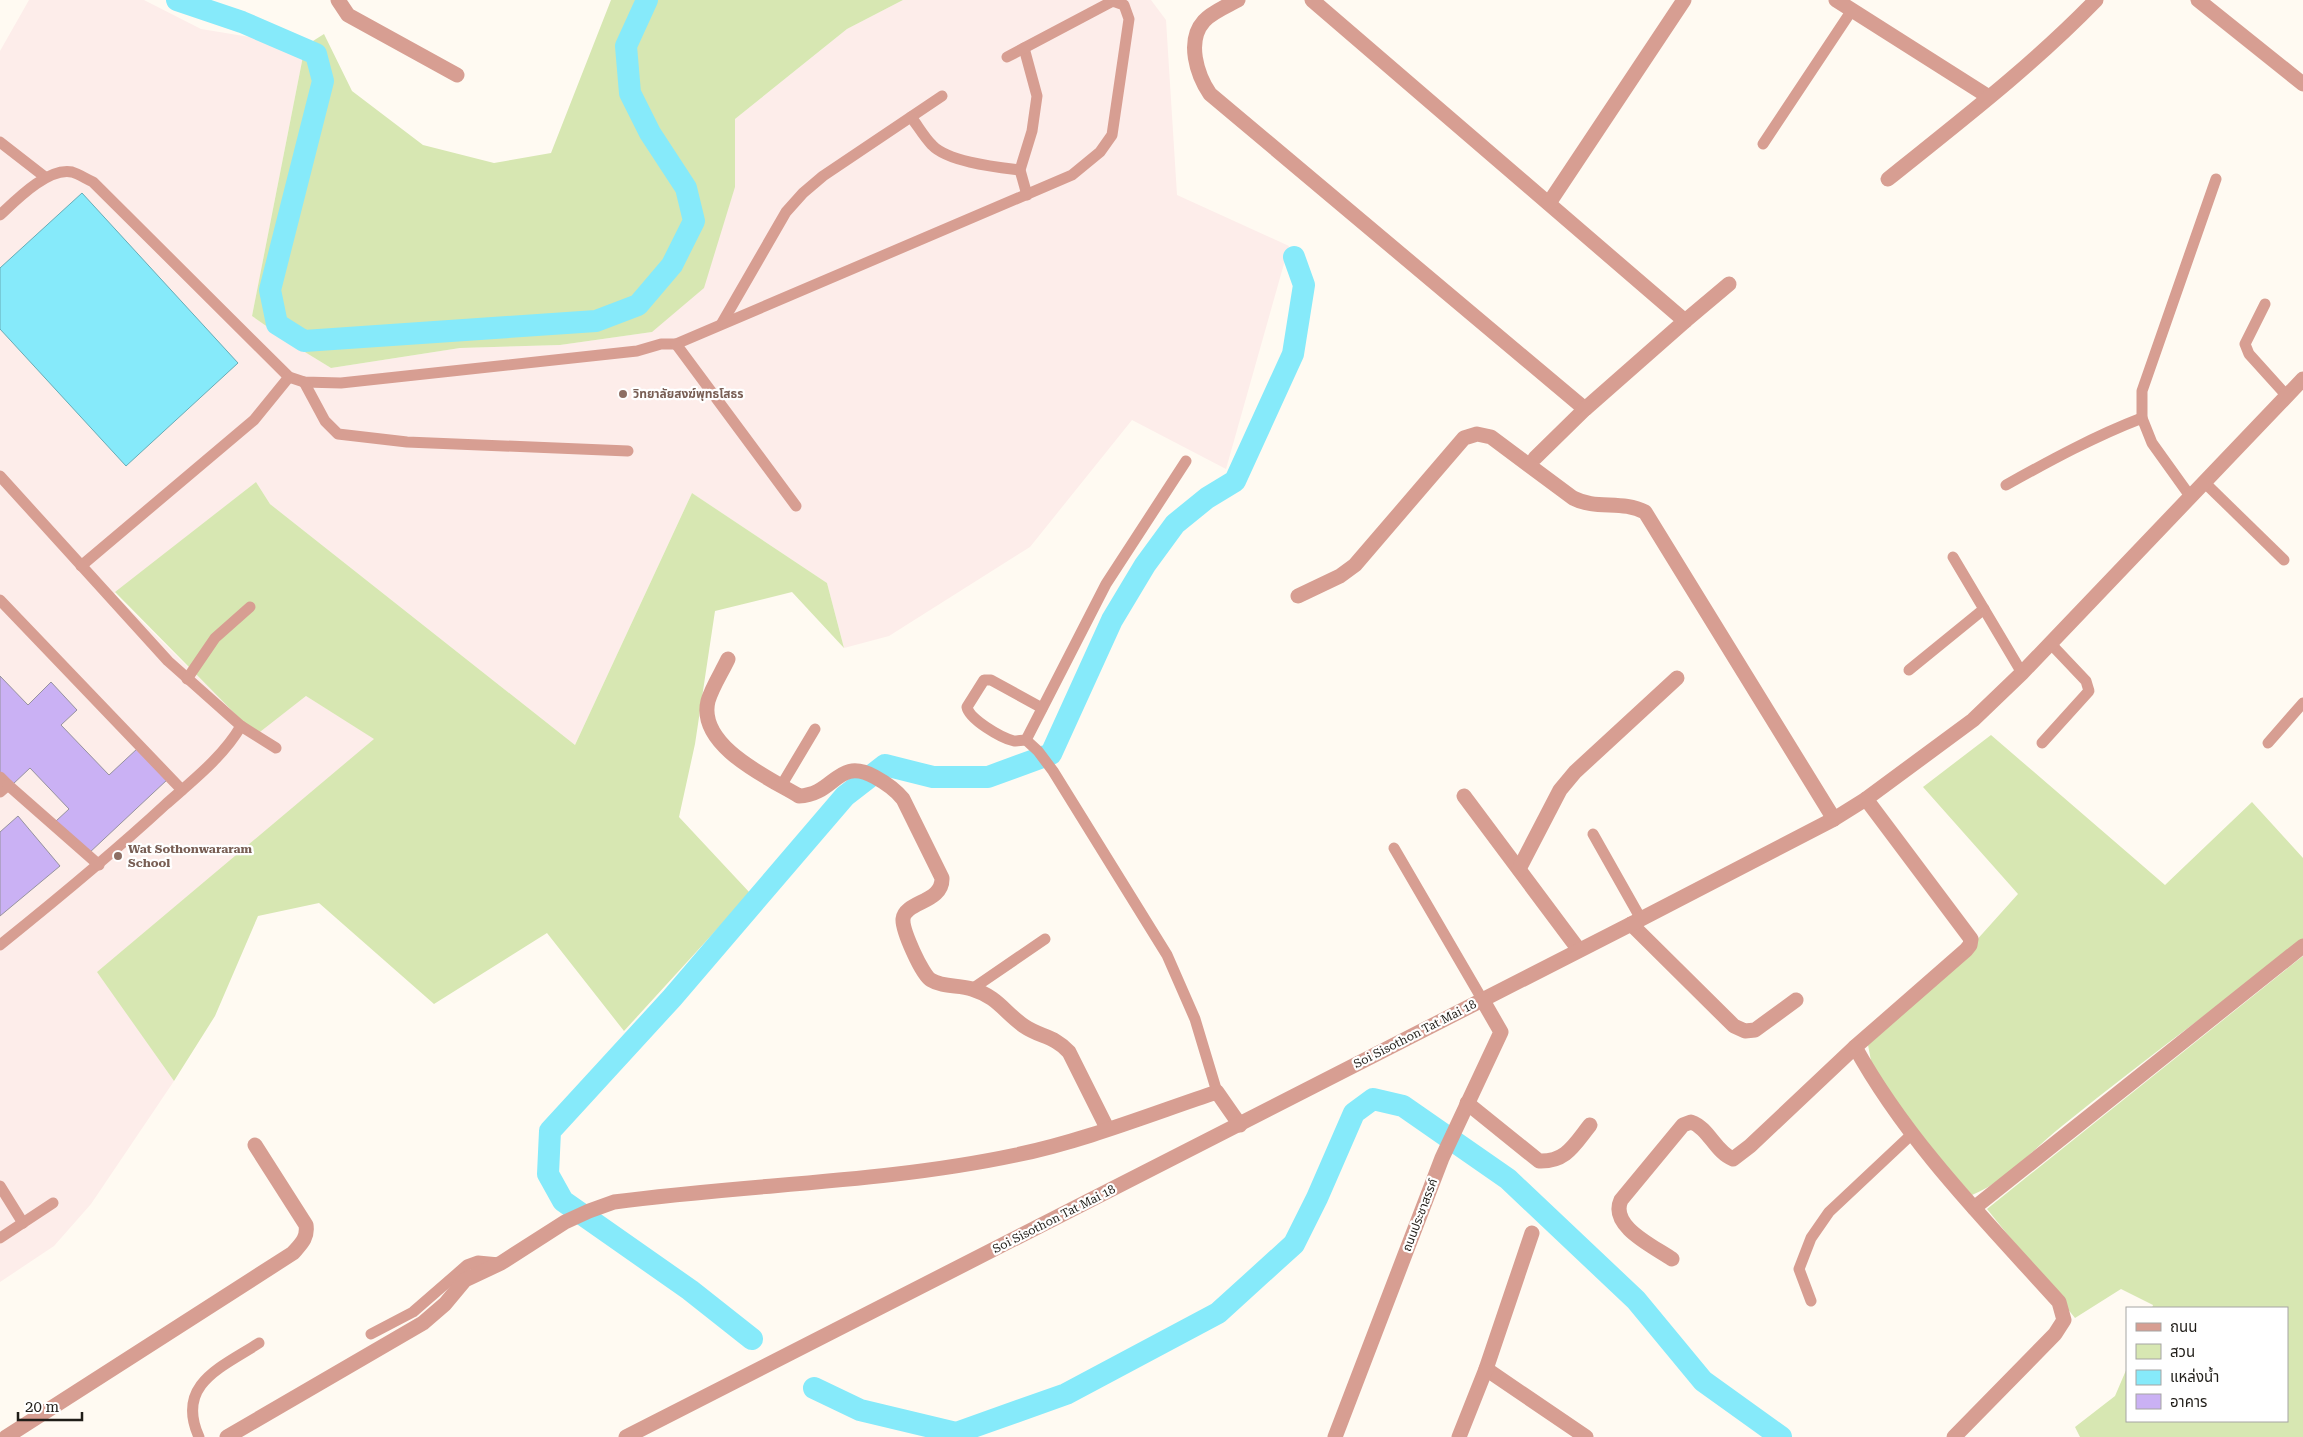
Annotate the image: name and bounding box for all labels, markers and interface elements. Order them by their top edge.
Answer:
place label: วิทยาลัยสงฆ์พุทธโสธร [632,387,743,401]
marker: วิทยาลัยสงฆ์พุทธโสธร [617,388,629,400]
place label: Wat Sothonwararam School [128,842,253,870]
marker: Wat Sothonwararam School [112,850,124,862]
street label: Soi Sisothon Tat Mai 18 [1351,997,1479,1071]
street label: ถนนประชาสรรค์ [1400,1177,1440,1253]
street label: Soi Sisothon Tat Mai 18 [990,1182,1118,1256]
legend [2126,1307,2288,1422]
text: ถนน [2170,1318,2197,1336]
text: สวน [2170,1343,2195,1361]
text: แหล่งน้ำ [2170,1366,2219,1386]
scale bar [18,1390,81,1422]
text: อาคาร [2170,1393,2207,1411]
text: 20 m [25,1398,60,1416]

